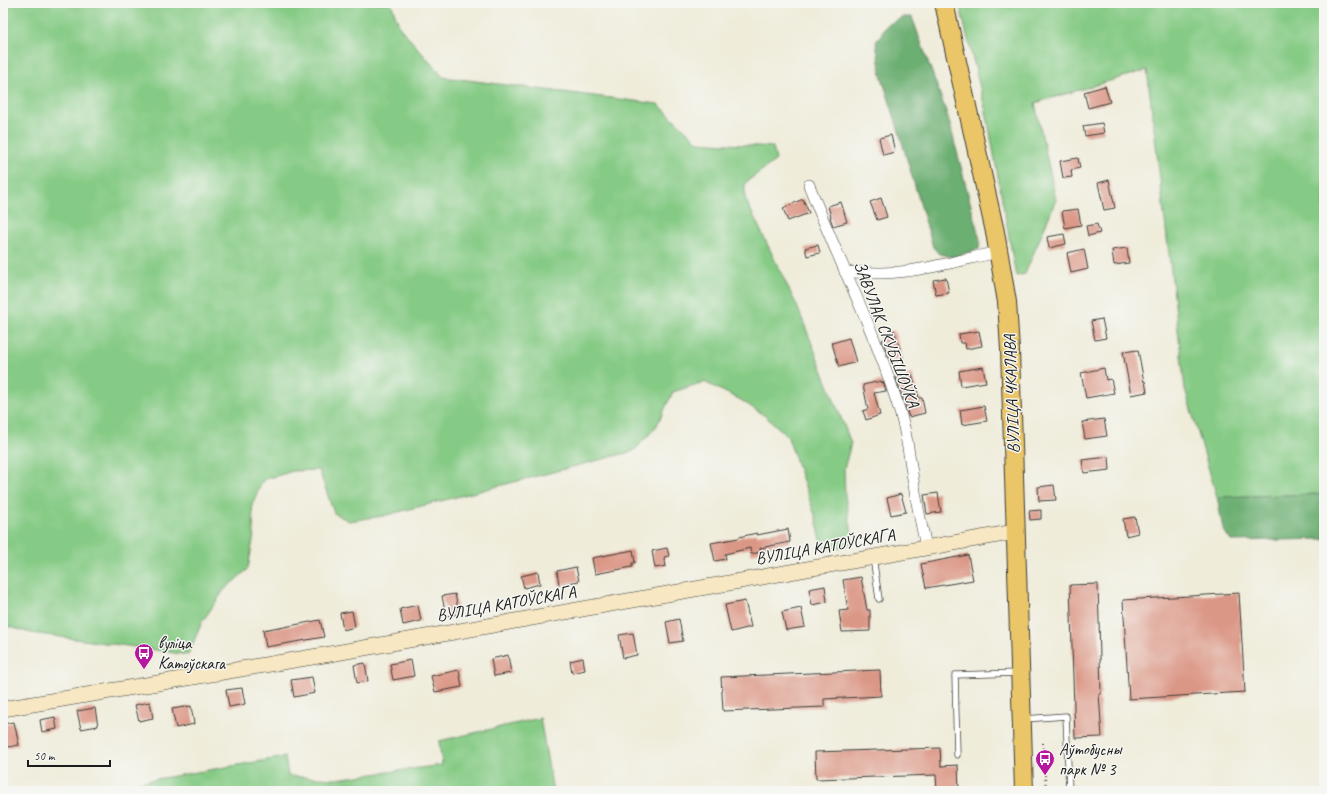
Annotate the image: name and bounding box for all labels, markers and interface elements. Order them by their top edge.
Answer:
street label: ЗАВУЛАК СКУБІШОЎКА [849,258,925,412]
street label: ВУЛІЦА ЧКАЛАВА [999,333,1024,454]
street label: ВУЛІЦА КАТОЎСКАГА [754,524,897,569]
street label: ВУЛІЦА КАТОЎСКАГА [435,581,578,626]
place label: вуліца Катоўскага [158,633,226,674]
bus stop icon: вуліца Катоўскага [133,642,155,670]
place label: Аўтобусны парк № 3 [1059,739,1123,780]
scale bar [28,742,110,768]
text: 50 m [34,748,56,764]
bus stop icon: Аўтобусны парк № 3 [1034,748,1056,776]

